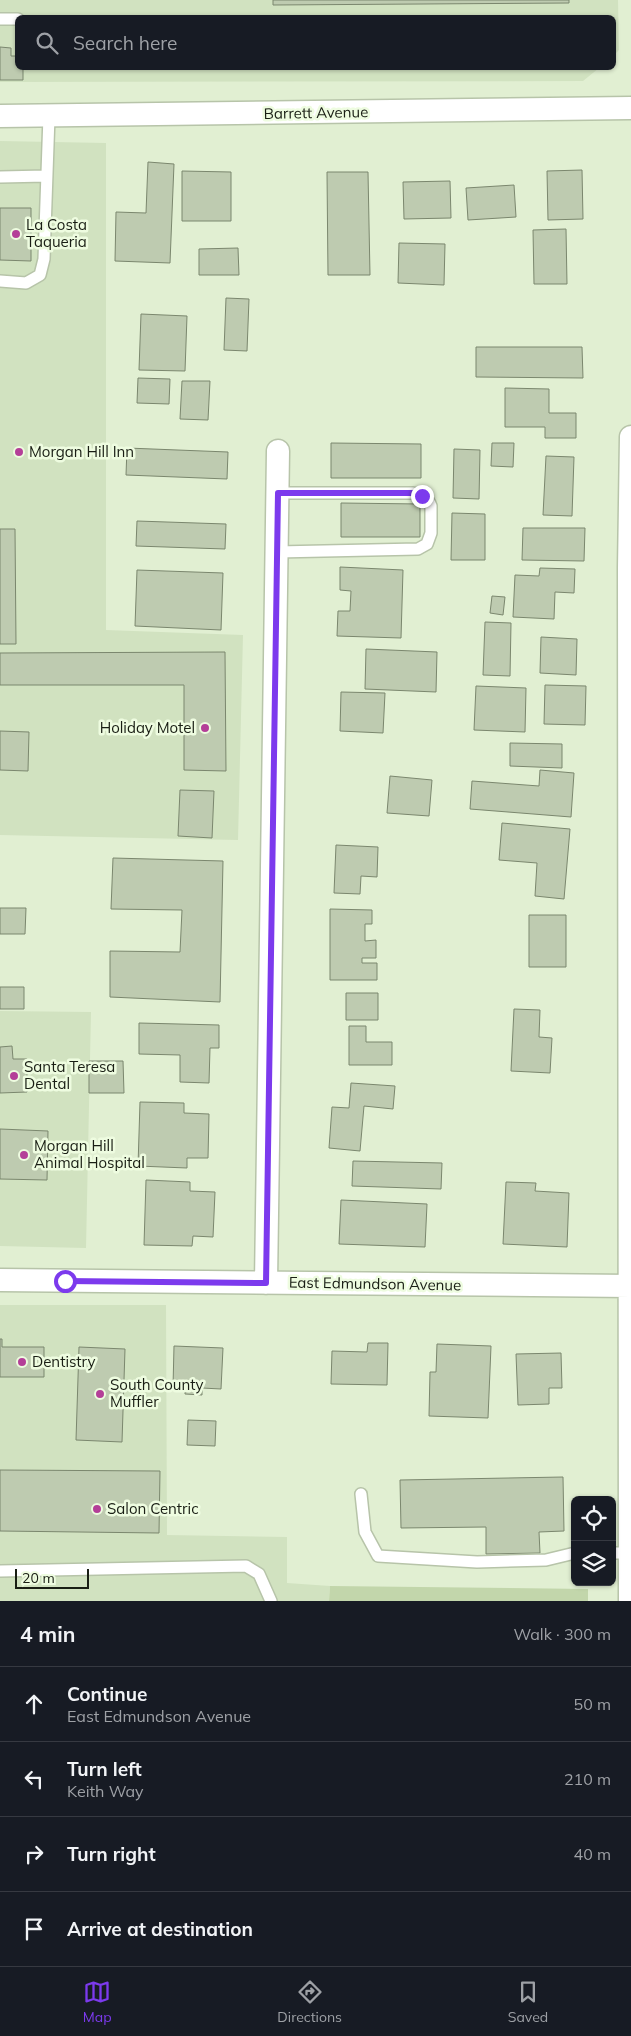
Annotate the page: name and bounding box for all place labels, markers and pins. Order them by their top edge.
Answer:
place label: La Costa Taqueria [26,215,87,251]
marker: La Costa Taqueria [10,228,22,240]
place label: Morgan Hill Inn [29,442,134,461]
marker: Morgan Hill Inn [13,446,25,458]
place label: Holiday Motel [100,718,195,737]
marker: Holiday Motel [199,722,211,734]
place label: Santa Teresa Dental [24,1057,115,1093]
marker: Santa Teresa Dental [8,1070,20,1082]
place label: Morgan Hill Animal Hospital [34,1136,145,1172]
marker: Morgan Hill Animal Hospital [18,1149,30,1161]
place label: Dentistry [32,1352,95,1371]
marker: Dentistry [16,1356,28,1368]
place label: South County Muffler [110,1375,204,1411]
marker: South County Muffler [94,1388,106,1400]
place label: Salon Centric [107,1499,199,1518]
marker: Salon Centric [91,1503,103,1515]

